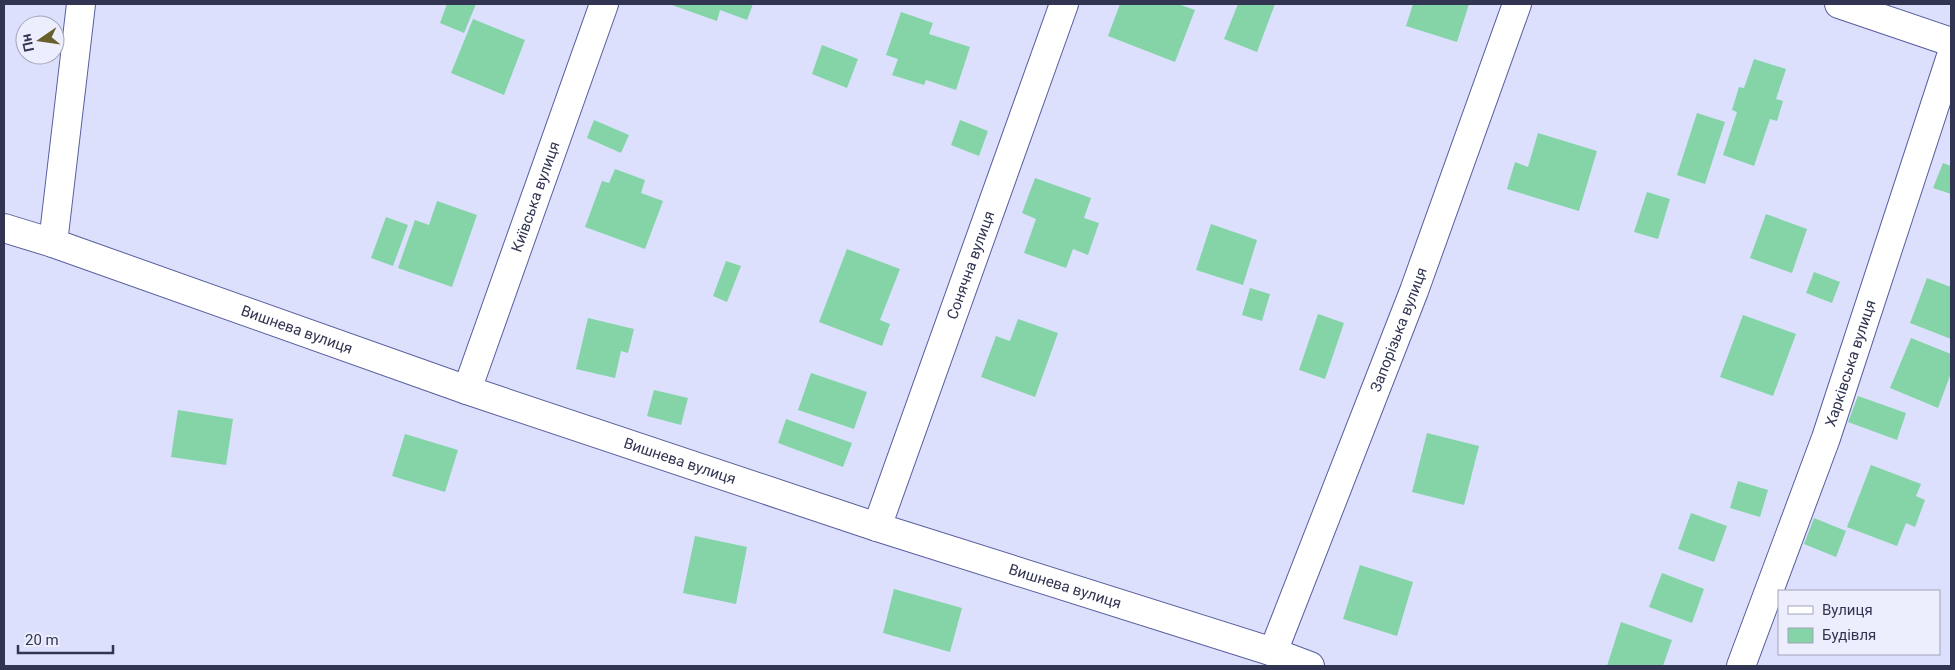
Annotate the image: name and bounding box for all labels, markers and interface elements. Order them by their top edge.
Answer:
north arrow [15,15,65,65]
text: Пн [18,32,37,53]
street label: Київська вулиця [508,139,564,255]
street label: Сонячна вулиця [943,209,998,322]
street label: Запорізька вулиця [1366,265,1431,394]
street label: Харківська вулиця [1821,298,1880,429]
street label: Вишнева вулиця [239,302,355,358]
street label: Вишнева вулиця [621,434,738,488]
street label: Вишнева вулиця [1006,560,1124,613]
legend [1778,590,1940,655]
text: Вулиця [1822,601,1873,619]
scale bar [18,622,112,654]
text: Будівля [1822,626,1876,644]
text: 20 m [25,631,59,649]

